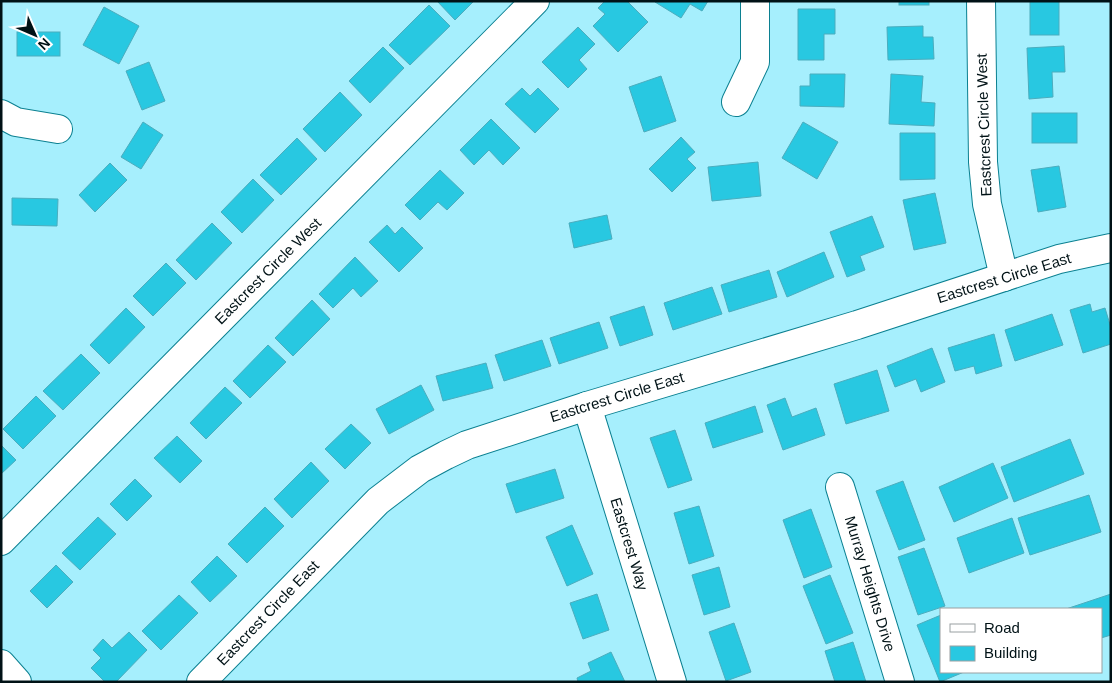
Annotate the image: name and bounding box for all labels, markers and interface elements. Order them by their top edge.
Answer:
north arrow [10,10,60,60]
text: N [35,35,53,53]
street label: Eastcrest Circle West [972,52,994,197]
street label: Eastcrest Circle West [211,213,325,327]
street label: Eastcrest Circle East [935,249,1074,306]
street label: Eastcrest Circle East [548,368,687,425]
street label: Eastcrest Way [607,495,652,593]
street label: Murray Heights Drive [842,514,899,654]
street label: Eastcrest Circle East [213,556,323,669]
legend [940,608,1102,673]
text: Road [984,619,1020,636]
text: Building [984,644,1037,661]

